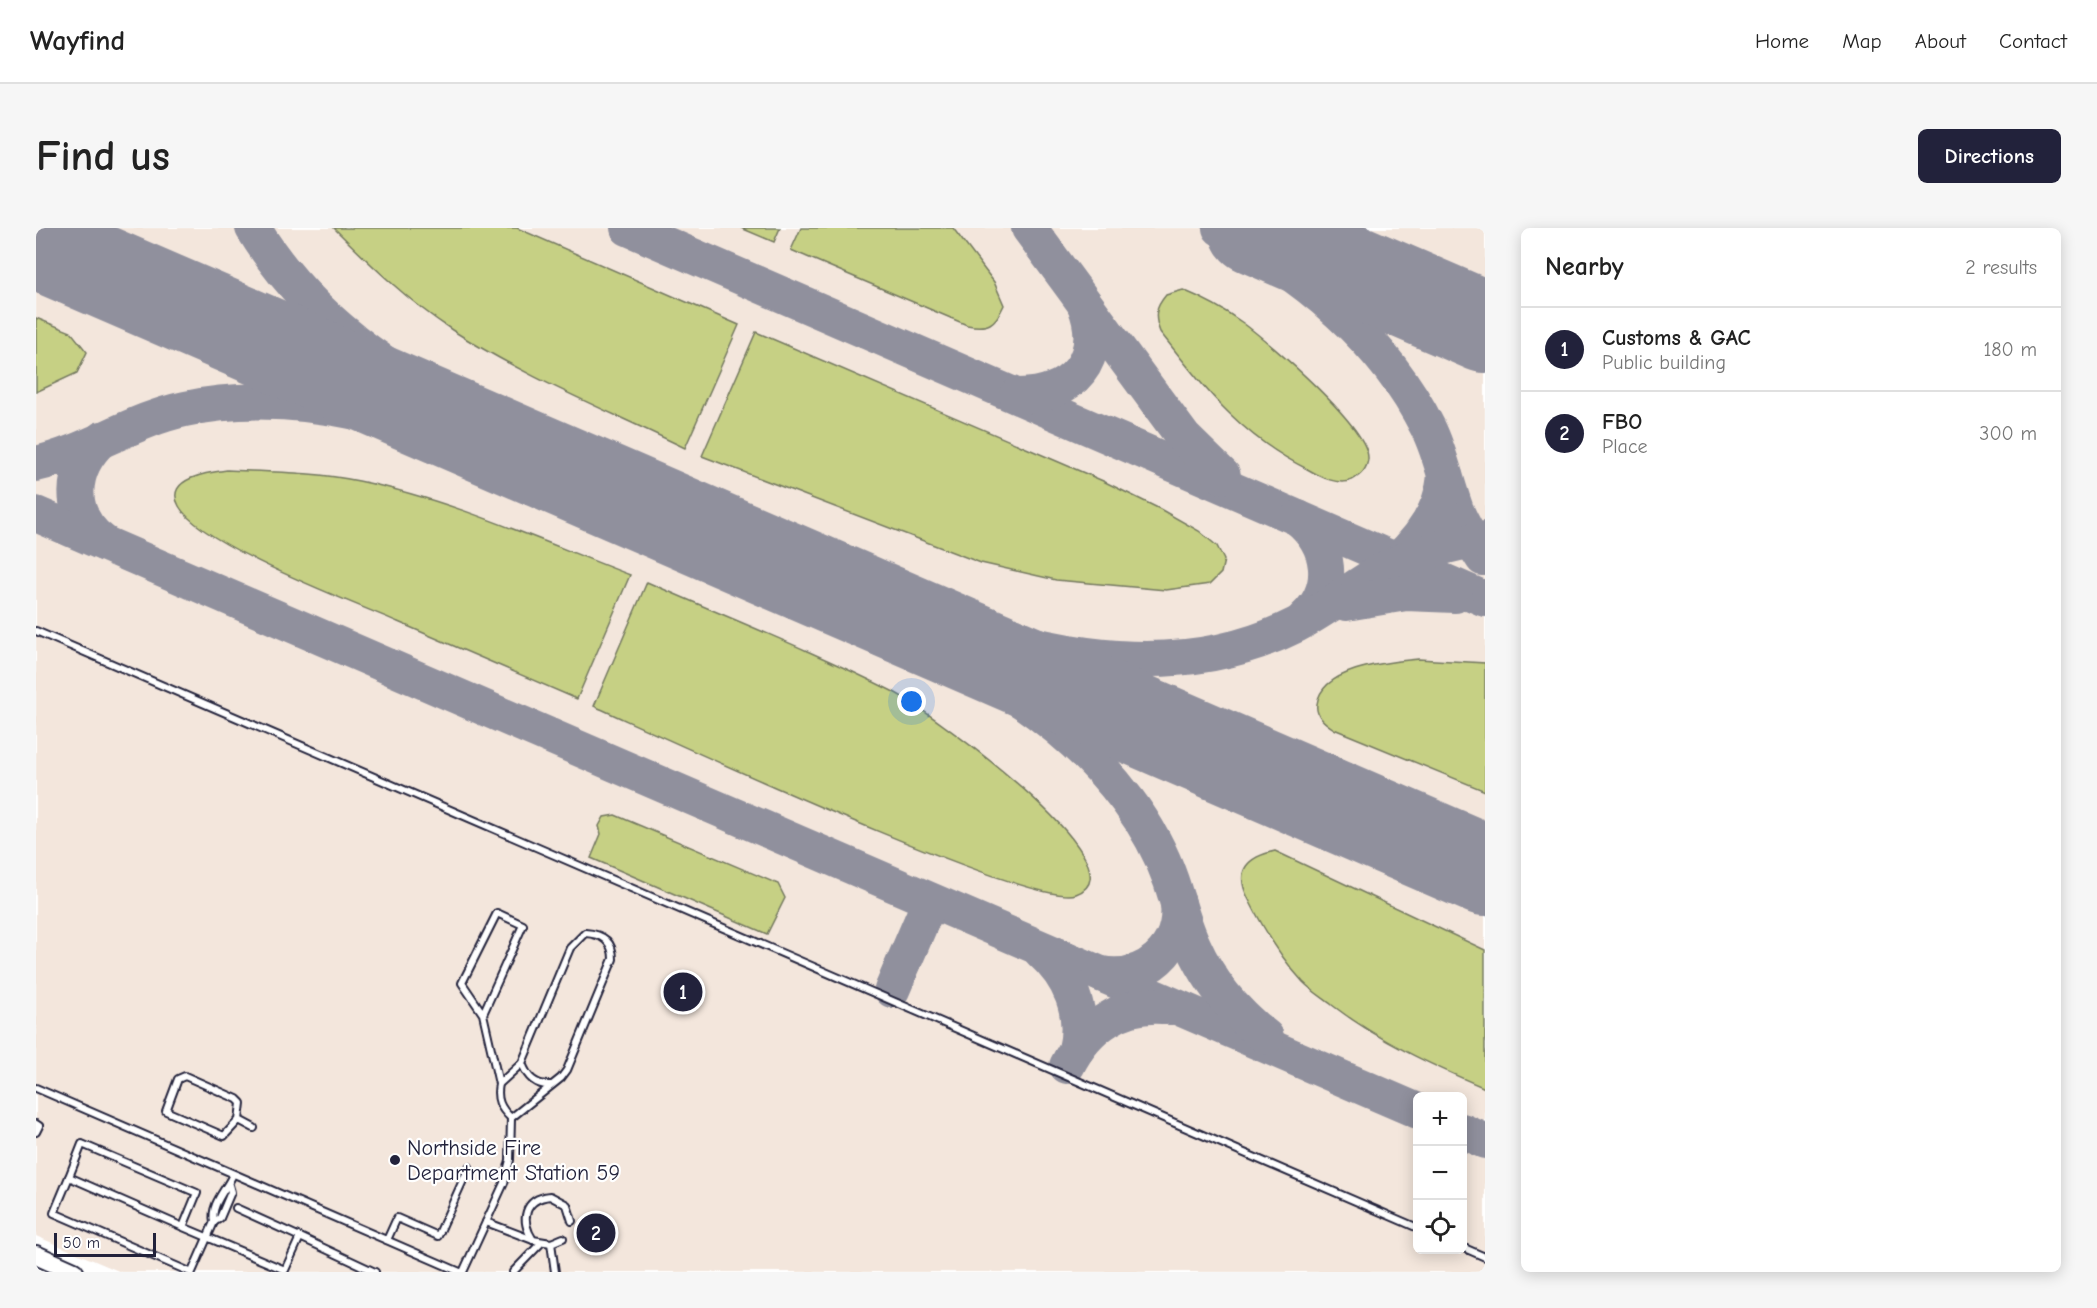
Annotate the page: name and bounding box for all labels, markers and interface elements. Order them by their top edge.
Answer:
text: Wayfind [30,25,125,57]
text: Home [1755,29,1809,53]
text: Map [1842,29,1882,53]
text: About [1915,29,1966,53]
text: Contact [1999,29,2067,53]
button: Directions [1918,129,2061,183]
text: Find us [36,132,170,181]
text: Nearby [1545,252,1624,282]
text: 2 results [1965,256,2037,279]
text: Customs & GAC [1602,325,1751,351]
text: 1 [1561,338,1568,361]
text: 180 m [1983,338,2037,361]
text: Public building [1602,351,1726,374]
text: FBO [1602,409,1642,435]
text: 2 [1560,422,1569,445]
text: 300 m [1979,422,2037,445]
text: Place [1602,435,1648,458]
your location [897,687,926,716]
pin: 1 [664,970,702,1014]
map controls [1413,1092,1467,1254]
button: + [1413,1092,1467,1146]
place label: Northside Fire Department Station 59 [407,1135,620,1186]
button: − [1413,1146,1467,1200]
marker: Northside Fire Department Station 59 [388,1153,402,1167]
button: locate [1413,1200,1467,1254]
pin: 2 [576,1210,616,1256]
scale bar [54,1230,156,1258]
text: 50 m [63,1234,100,1252]

